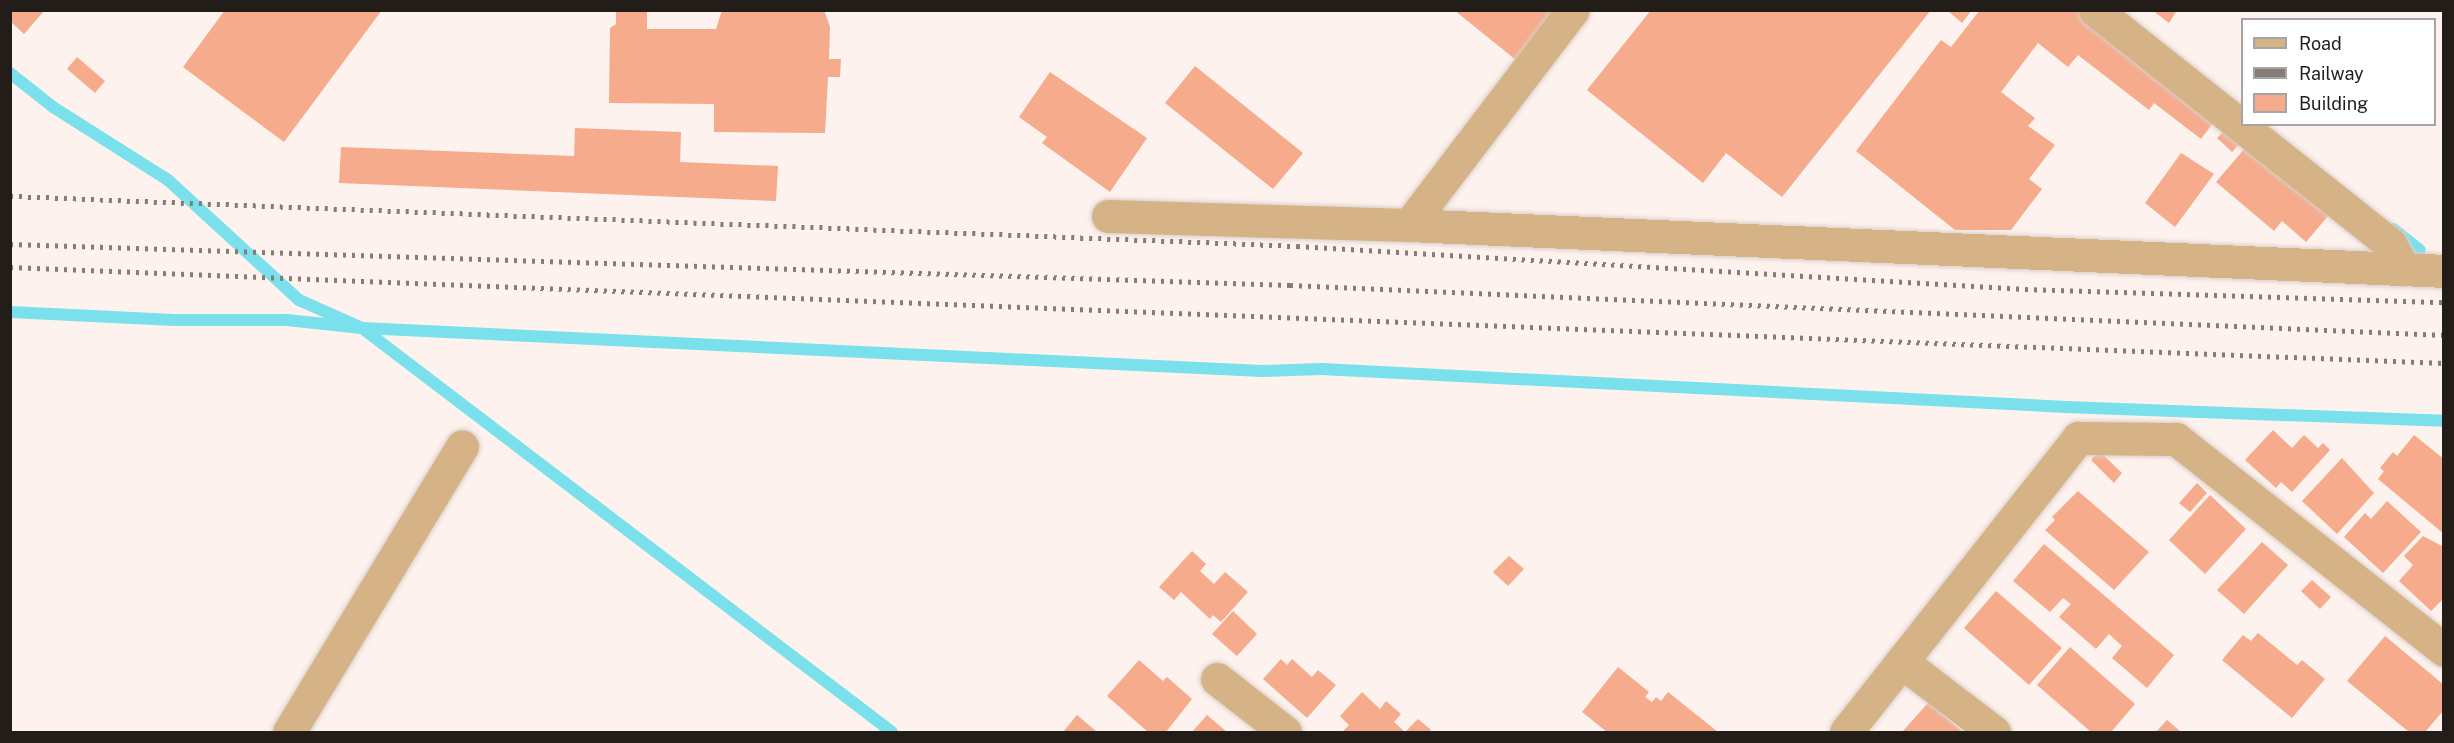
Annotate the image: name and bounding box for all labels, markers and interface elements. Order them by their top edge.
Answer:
legend [2241,18,2436,126]
text: Road [2299,33,2342,54]
text: Railway [2299,63,2364,84]
text: Building [2299,93,2368,114]

